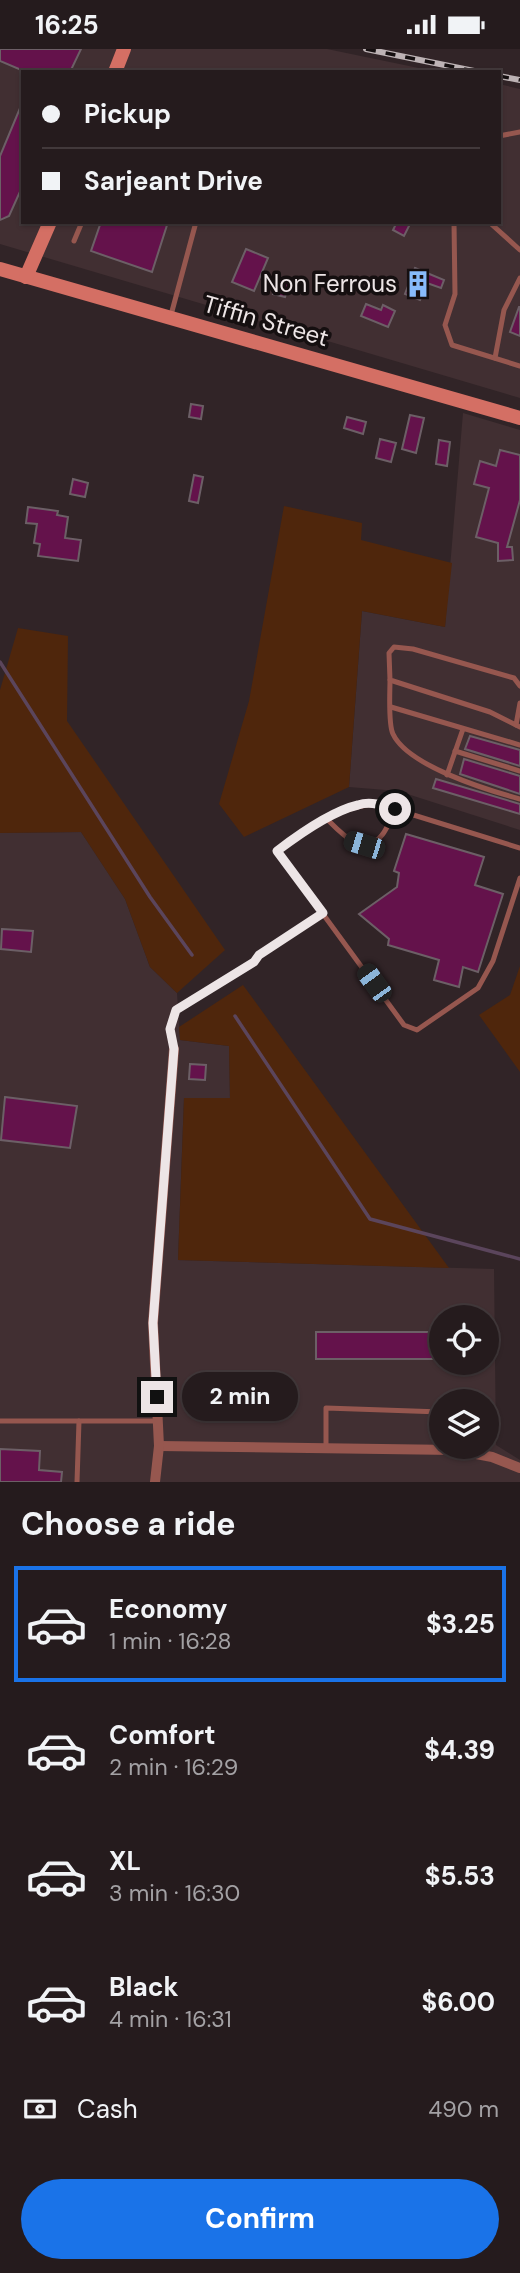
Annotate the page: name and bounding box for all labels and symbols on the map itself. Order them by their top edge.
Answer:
place label: Non Ferrous [263,268,397,299]
building icon: Non Ferrous [403,269,433,299]
street label: Tiffin Street [200,288,332,353]
route start [379,793,411,825]
car [341,829,388,861]
car [354,960,395,1006]
callout: 2 min [182,1373,297,1421]
route end [141,1381,173,1413]

